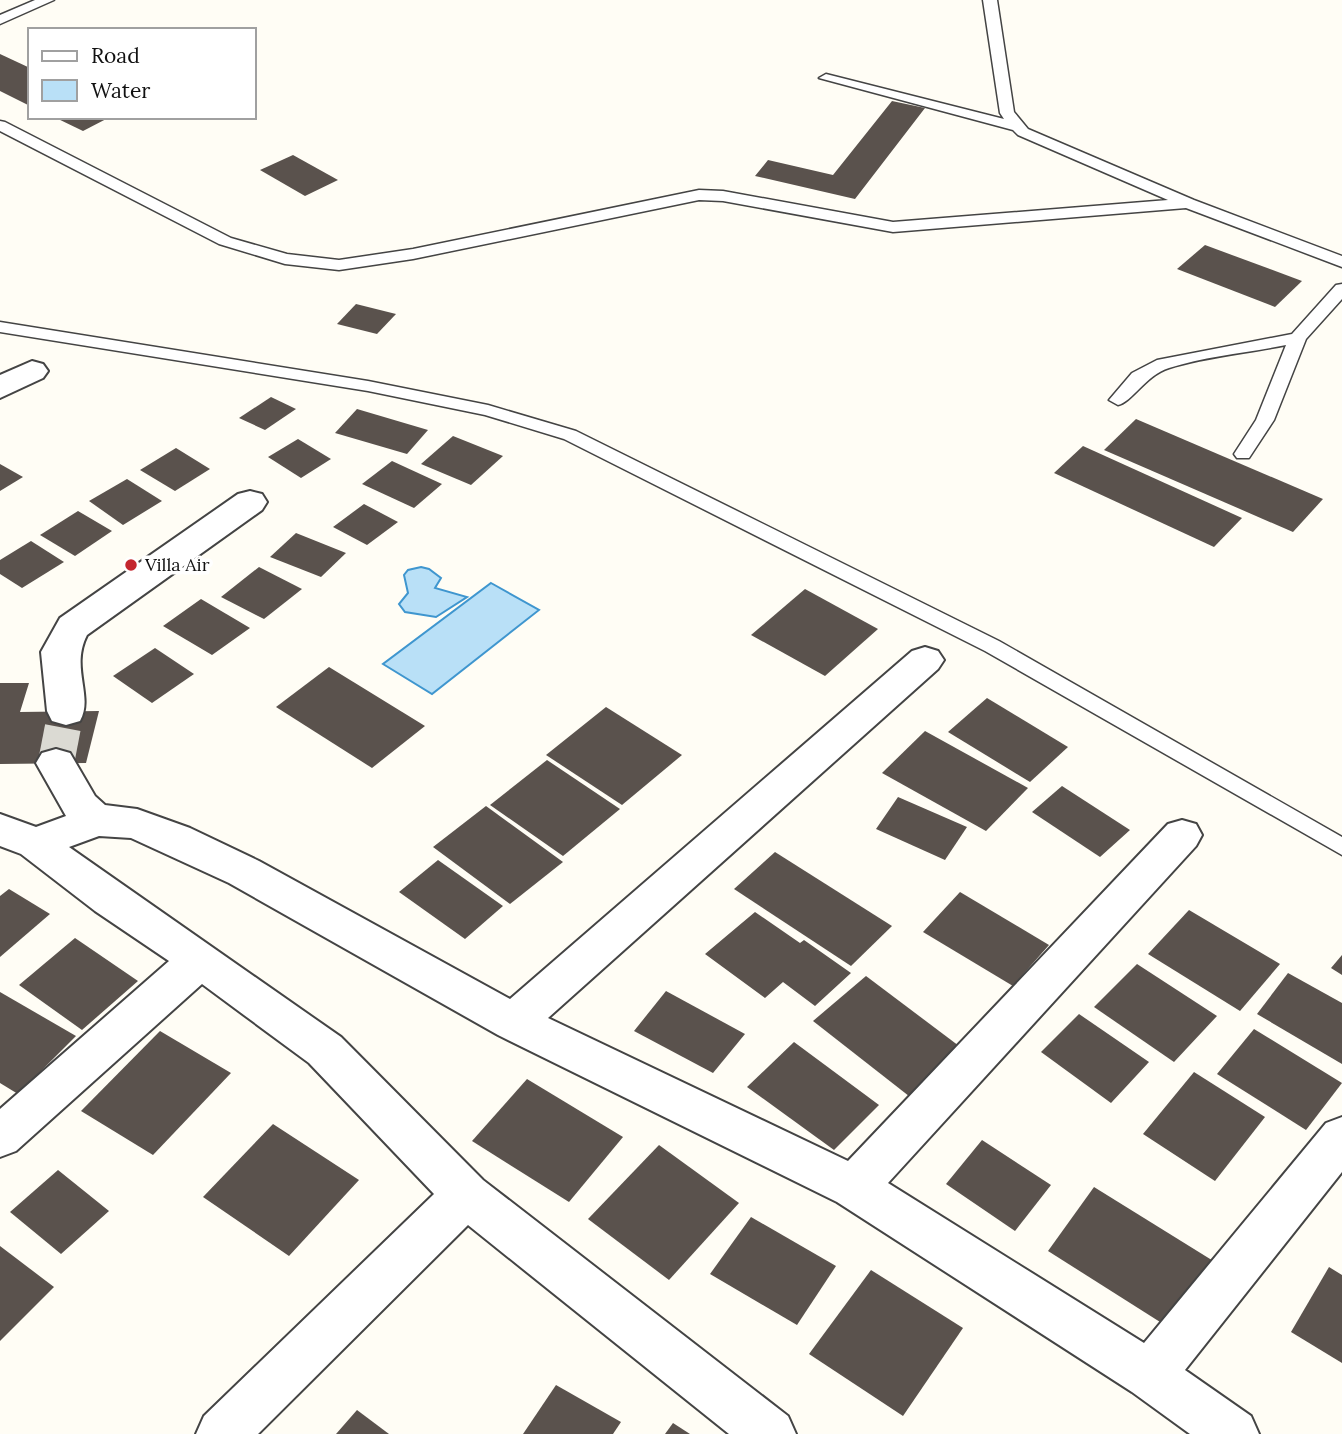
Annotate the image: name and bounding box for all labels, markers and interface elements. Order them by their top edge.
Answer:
legend [28,28,256,119]
text: Road [91,42,140,69]
text: Water [91,77,150,104]
place label: Villa Air [144,553,210,576]
marker: Villa Air [123,557,139,573]

